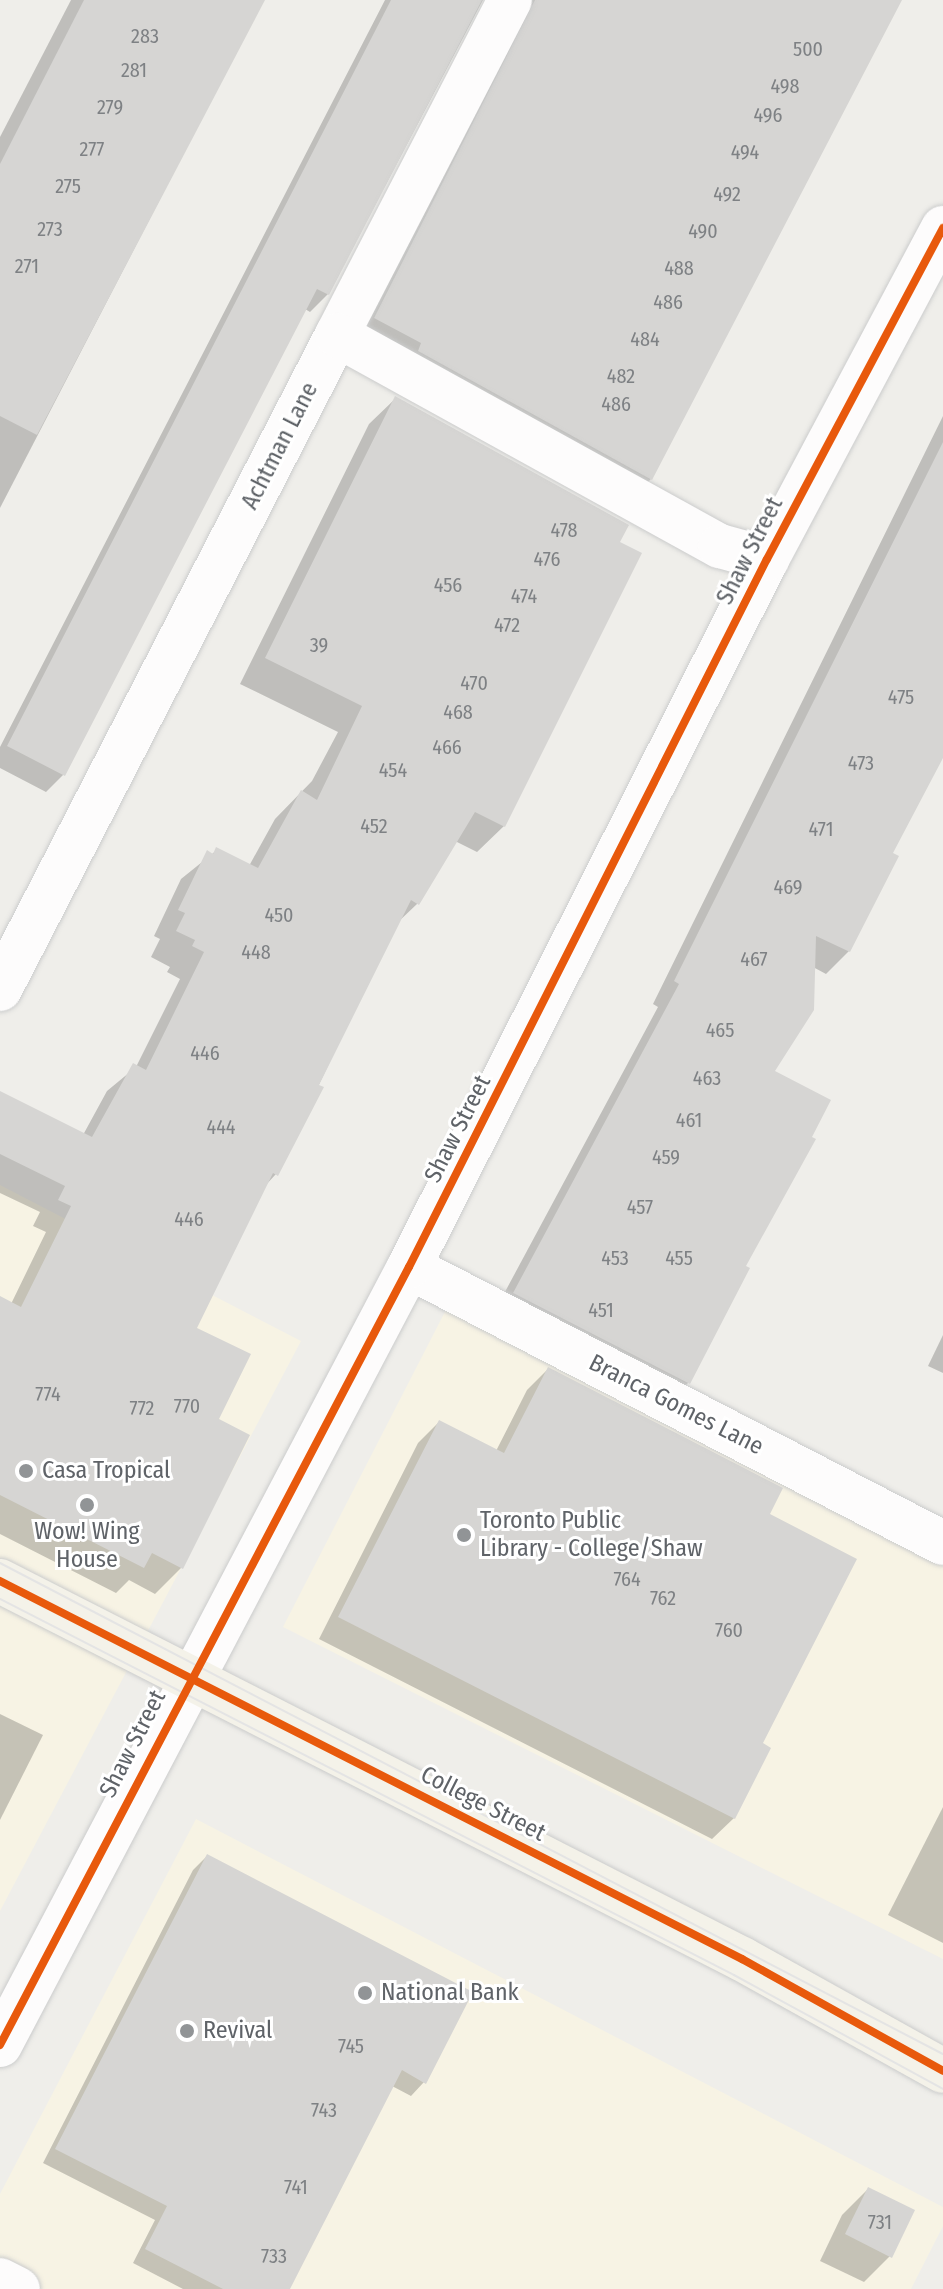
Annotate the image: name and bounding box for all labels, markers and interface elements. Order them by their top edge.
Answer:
house number: 283 [131,24,159,48]
house number: 500 [793,37,823,61]
house number: 281 [121,58,147,82]
house number: 498 [770,74,800,98]
house number: 279 [97,95,123,119]
house number: 496 [754,103,782,127]
house number: 277 [80,137,104,161]
house number: 494 [731,140,759,164]
house number: 275 [55,174,81,198]
house number: 492 [713,182,741,206]
house number: 273 [37,217,63,241]
house number: 490 [688,219,718,243]
house number: 271 [15,254,39,278]
house number: 488 [664,256,694,280]
house number: 486 [653,290,683,314]
house number: 484 [630,327,660,351]
house number: 482 [607,364,635,388]
street label: Achtman Lane [236,378,324,514]
house number: 486 [601,392,631,416]
street label: Shaw Street [711,493,789,609]
house number: 478 [550,518,578,542]
house number: 476 [534,547,560,571]
house number: 456 [434,573,462,597]
house number: 474 [511,584,537,608]
house number: 472 [494,613,520,637]
house number: 39 [310,633,328,657]
house number: 470 [460,671,488,695]
house number: 475 [888,685,914,709]
house number: 468 [443,700,473,724]
house number: 466 [432,735,462,759]
house number: 473 [848,751,874,775]
house number: 454 [379,758,407,782]
house number: 452 [360,814,388,838]
house number: 471 [809,817,833,841]
house number: 469 [773,875,803,899]
house number: 450 [264,903,294,927]
house number: 448 [241,940,271,964]
house number: 467 [740,947,768,971]
house number: 465 [706,1018,734,1042]
house number: 446 [190,1041,220,1065]
house number: 463 [693,1066,721,1090]
street label: Shaw Street [419,1071,497,1187]
house number: 461 [676,1108,702,1132]
house number: 444 [206,1115,236,1139]
house number: 459 [652,1145,680,1169]
house number: 457 [627,1195,653,1219]
house number: 446 [174,1207,204,1231]
house number: 453 [601,1246,629,1270]
house number: 455 [665,1246,693,1270]
house number: 451 [588,1298,614,1322]
street label: Branca Gomes Lane [584,1349,768,1461]
house number: 774 [35,1382,61,1406]
house number: 770 [174,1394,200,1418]
house number: 772 [130,1396,154,1420]
place label: Casa Tropical [42,1457,170,1485]
marker: Casa Tropical [17,1462,35,1480]
marker: Wow! Wing House [78,1496,96,1514]
place label: Toronto Public Library - College/Shaw [480,1507,703,1563]
place label: Wow! Wing House [34,1518,140,1574]
marker: Toronto Public Library - College/Shaw [455,1526,473,1544]
house number: 764 [613,1567,641,1591]
house number: 762 [650,1586,676,1610]
house number: 760 [715,1618,743,1642]
street label: Shaw Street [94,1686,172,1802]
street label: College Street [416,1760,550,1848]
place label: National Bank [381,1979,519,2007]
marker: National Bank [356,1984,374,2002]
place label: Revival [203,2017,272,2045]
marker: Revival [178,2022,196,2040]
house number: 745 [338,2034,364,2058]
house number: 743 [311,2098,337,2122]
house number: 741 [284,2175,308,2199]
house number: 731 [868,2210,892,2234]
house number: 733 [261,2244,287,2268]

